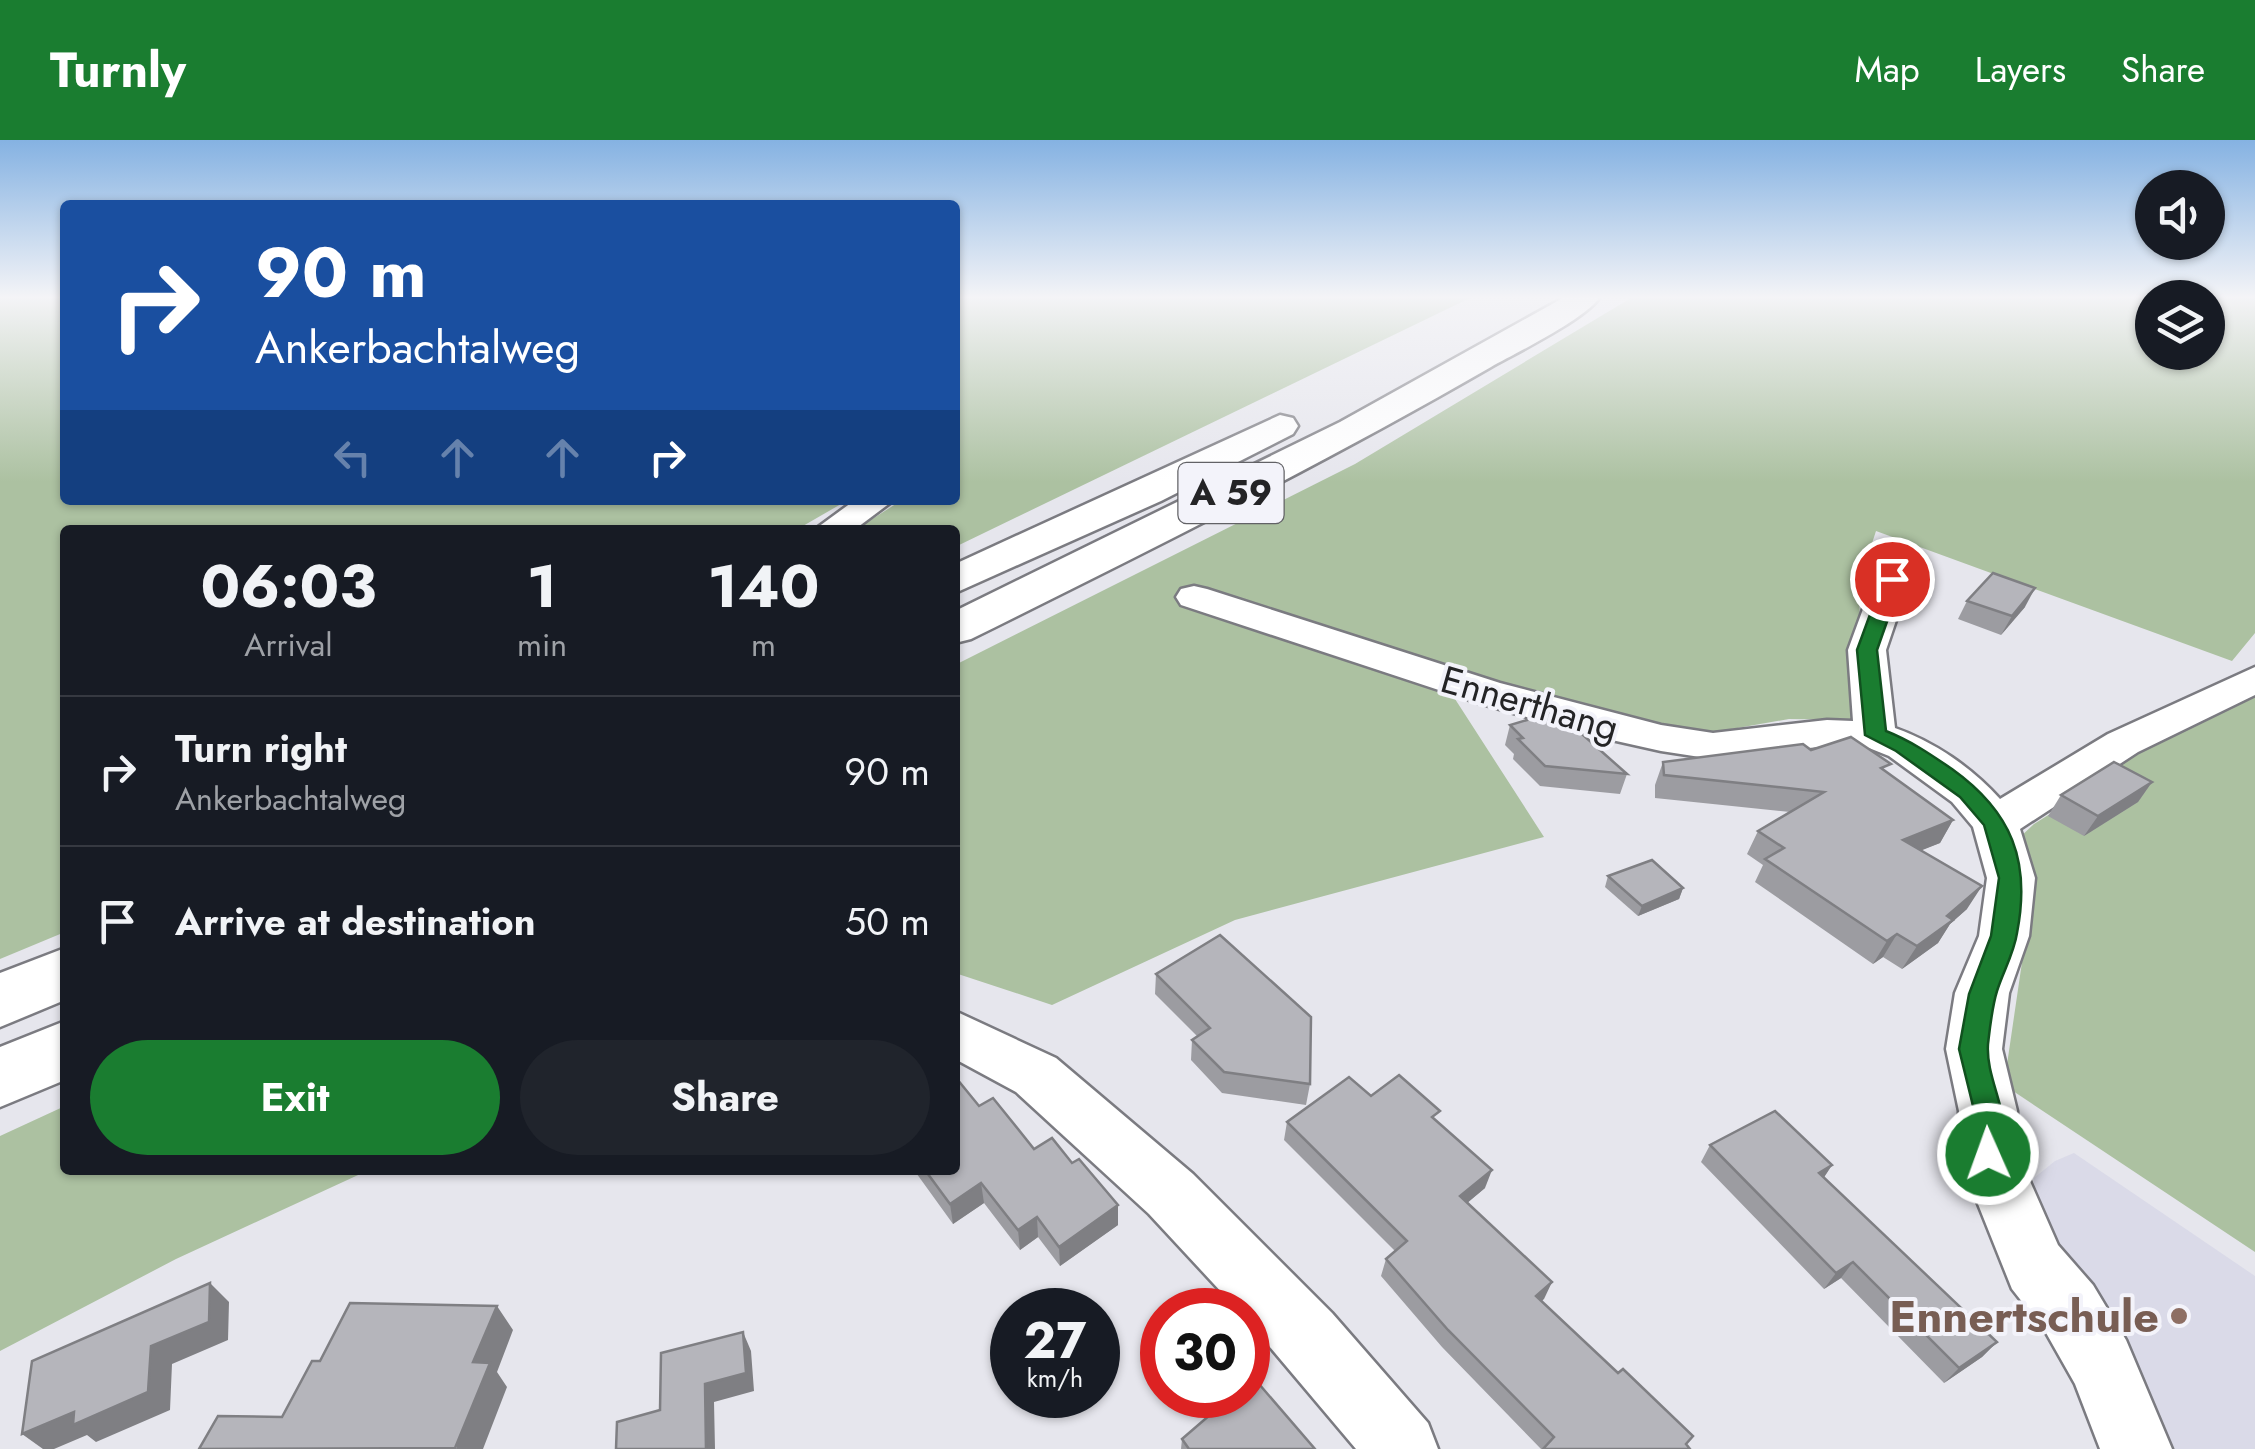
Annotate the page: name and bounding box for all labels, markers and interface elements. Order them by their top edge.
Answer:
text: Turnly [50,36,186,105]
text: Map [1855,45,1920,95]
text: Layers [1975,45,2066,95]
text: Share [2121,45,2205,95]
map controls [2135,170,2225,370]
button: sound [2135,170,2225,260]
text: 90 m [255,222,427,323]
icon: right [90,240,220,370]
button: layers [2135,280,2225,370]
text: Ankerbachtalweg [255,315,580,380]
icon: left [325,430,380,485]
icon: ahead [430,430,485,485]
icon: ahead [535,430,590,485]
icon: right [640,430,695,485]
road number: A 59 [1178,463,1284,523]
pin [1850,537,1935,622]
text: 06:03 [200,543,377,630]
text: 1 [527,543,557,630]
text: 140 [707,543,820,630]
icon: arrive [1865,552,1920,607]
text: Arrival [244,622,333,668]
text: min [517,622,567,668]
text: m [751,622,776,668]
street label: Ennerthang [1435,651,1625,755]
text: Turn right [175,721,347,776]
icon: right [90,744,145,799]
text: 90 m [844,744,930,799]
text: Ankerbachtalweg [175,776,406,822]
icon: arrive [90,894,145,949]
text: Arrive at destination [175,894,536,949]
text: 50 m [845,894,930,949]
button: Exit [90,1040,500,1155]
button: Share [520,1040,930,1155]
position arrow [1936,1102,2040,1206]
place label: Ennertschule [1889,1284,2159,1349]
speed limit sign: 30 [1140,1288,1270,1418]
text: 27 [1024,1304,1086,1377]
marker: Ennertschule [2168,1305,2190,1327]
text: km/h [1027,1360,1083,1396]

